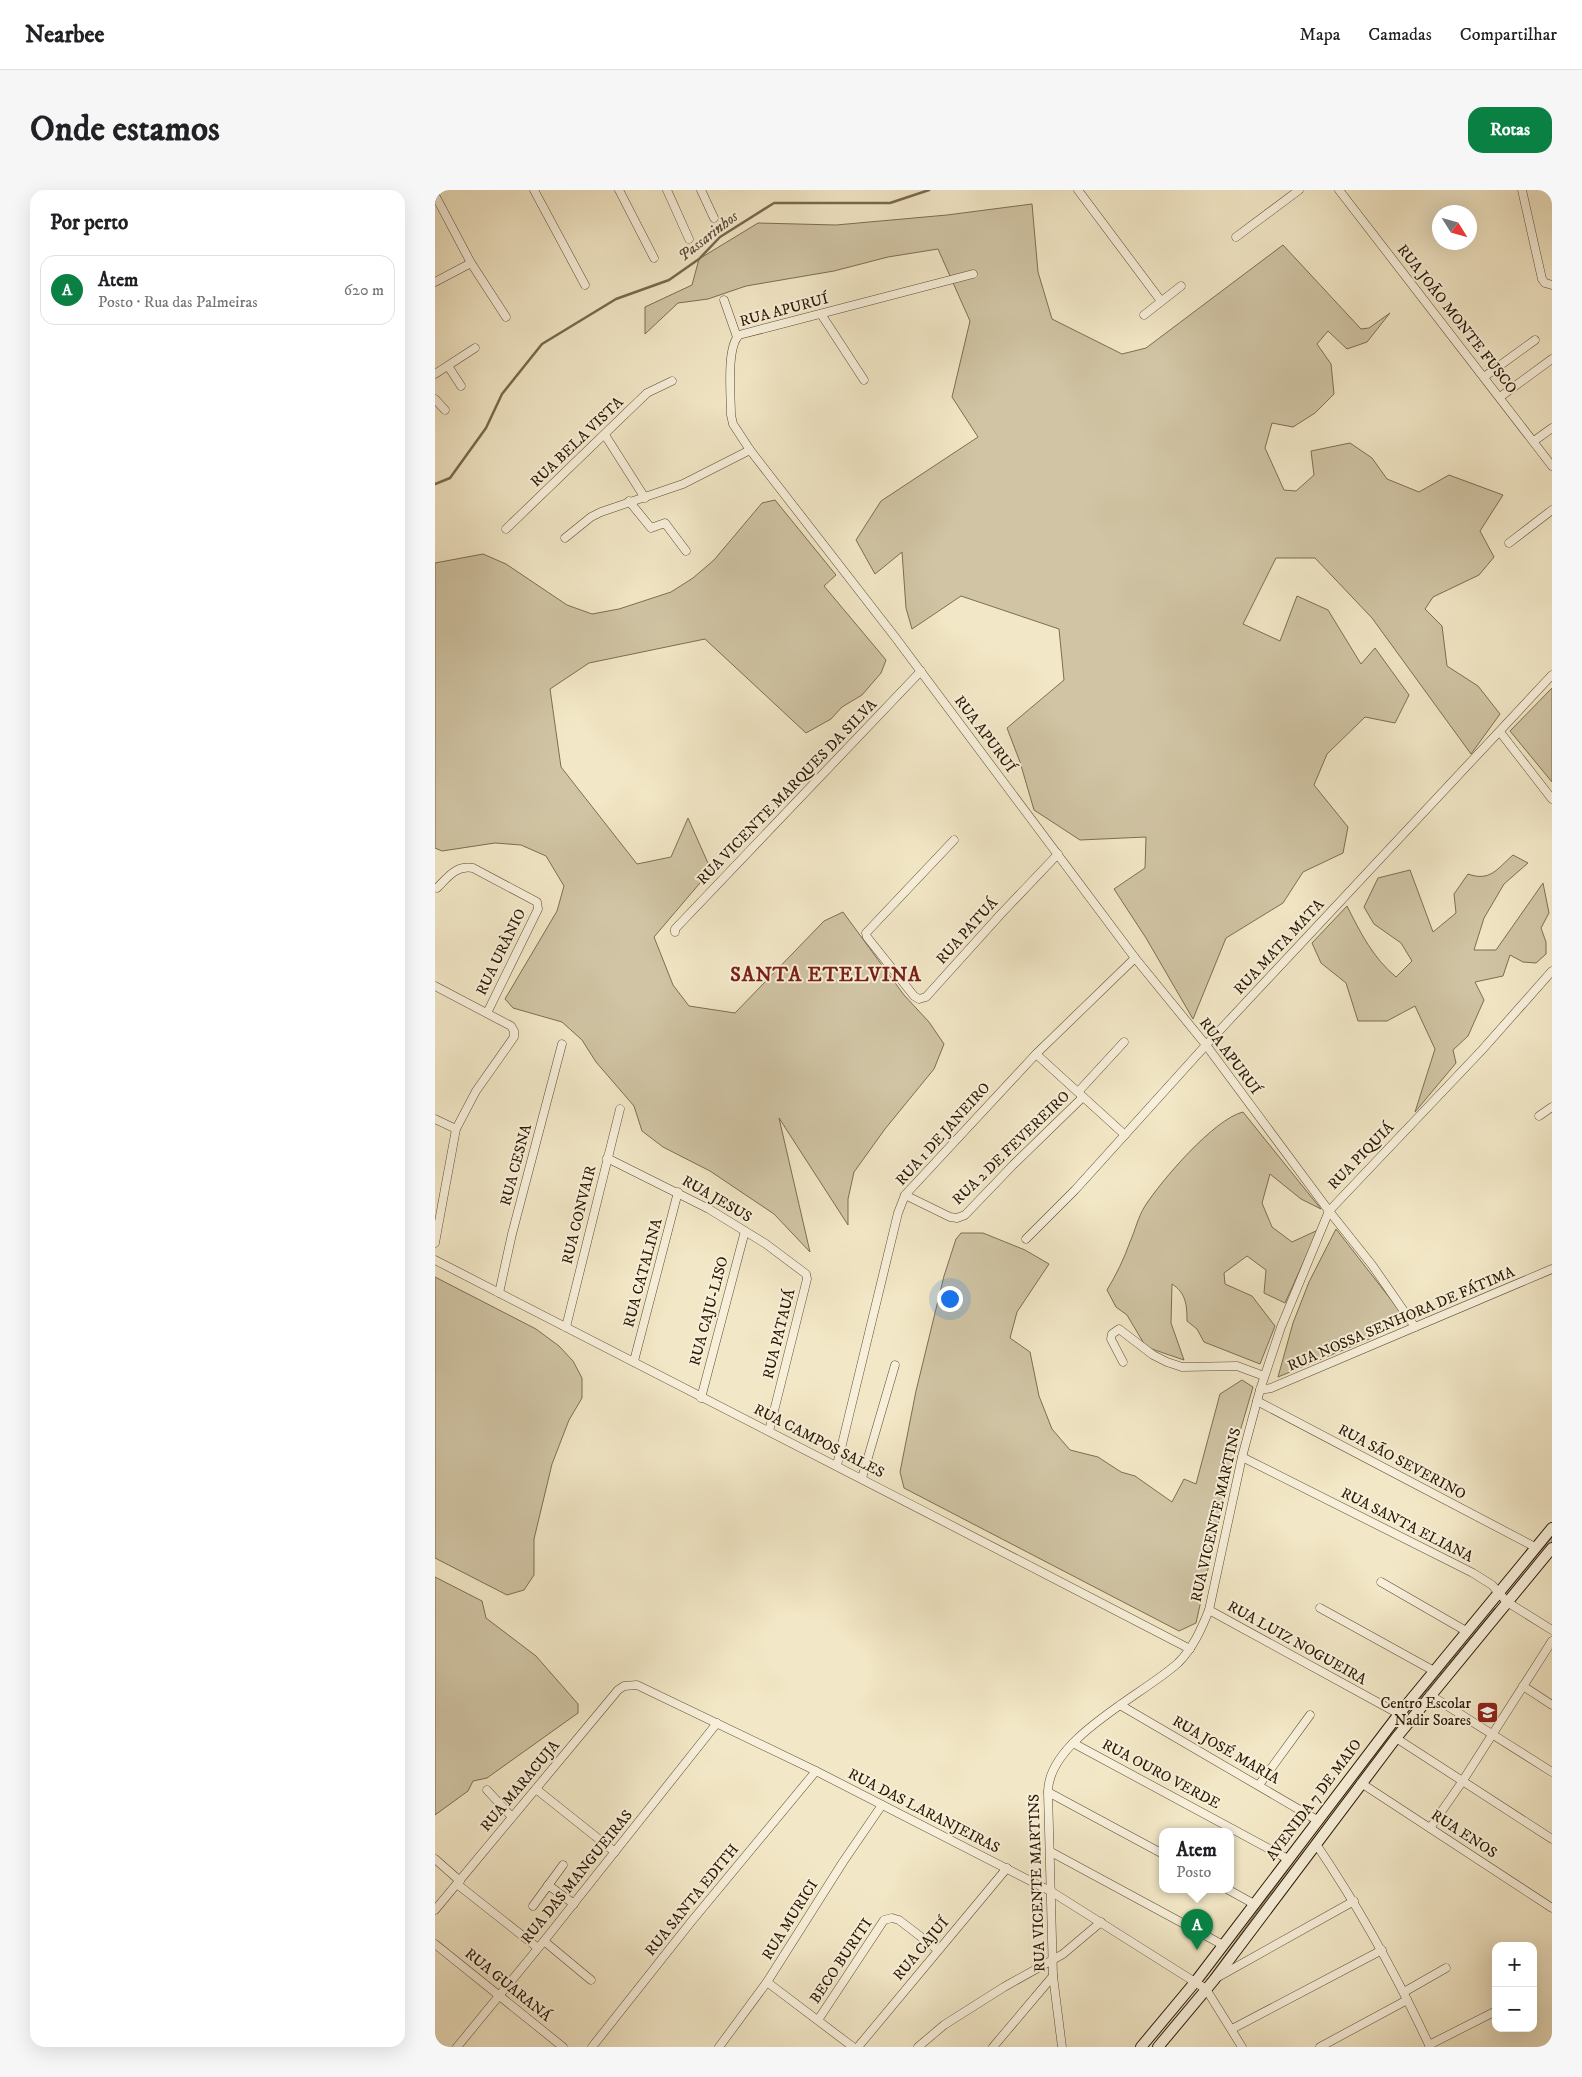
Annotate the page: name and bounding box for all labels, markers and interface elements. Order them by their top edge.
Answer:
text: Nearbee [25,20,104,50]
text: Mapa [1300,24,1340,46]
text: Camadas [1368,24,1432,46]
text: Compartilhar [1460,24,1557,46]
button: Rotas [1468,107,1552,153]
text: Onde estamos [30,108,220,152]
north arrow [1432,205,1477,250]
water label: Passarinhos [674,206,743,266]
text: Por perto [50,210,128,236]
street label: RUA JOÃO MONTE FUSCO [1393,240,1522,397]
text: Atem [98,269,138,292]
text: A [62,280,72,300]
text: 620 m [344,280,384,300]
street label: RUA APURUÍ [737,288,831,331]
text: Posto · Rua das Palmeiras [98,292,258,312]
street label: RUA BELA VISTA [527,393,628,491]
street label: RUA APURUÍ [950,691,1021,777]
street label: RUA VICENTE MARQUES DA SILVA [693,695,881,889]
street label: RUA PATUÁ [931,893,1002,968]
street label: RUA MATA MATA [1230,895,1328,999]
street label: RUA URÂNIO [471,905,530,998]
district label: SANTA ETELVINA [730,963,922,988]
street label: RUA APURUÍ [1195,1013,1266,1099]
street label: RUA 1 DE JANEIRO [892,1079,994,1189]
street label: RUA 2 DE FEVEREIRO [948,1087,1074,1209]
street label: RUA PIQUIÁ [1323,1117,1398,1194]
street label: RUA CESNA [496,1122,536,1208]
street label: RUA CONVAIR [558,1164,600,1266]
street label: RUA JESUS [679,1171,756,1227]
street label: RUA CATALINA [619,1216,667,1329]
street label: RUA CAJU-LISO [685,1254,733,1368]
street label: RUA NOSSA SENHORA DE FÁTIMA [1284,1261,1518,1376]
street label: RUA PATAUÁ [758,1286,799,1381]
your location [937,1286,963,1312]
street label: RUA CAMPOS SALES [750,1400,888,1482]
street label: RUA SÃO SEVERINO [1335,1419,1470,1504]
street label: RUA VICENTE MARTINS [1187,1426,1245,1604]
street label: RUA SANTA ELIANA [1338,1483,1477,1567]
street label: RUA LUIZ NOGUEIRA [1224,1597,1370,1689]
place label: Centro Escolar Nadir Soares [1380,1694,1471,1730]
school or university icon: Centro Escolar Nadir Soares [1475,1700,1499,1724]
street label: RUA JOSÉ MARIA [1169,1712,1283,1789]
street label: RUA OURO VERDE [1099,1735,1224,1813]
street label: AVENIDA 7 DE MAIO [1262,1735,1366,1865]
street label: RUA MARACUJA [476,1736,564,1836]
street label: RUA DAS LARANJEIRAS [845,1764,1003,1858]
street label: RUA VICENTE MARTINS [1024,1793,1050,1972]
street label: RUA DAS MANGUEIRAS [517,1806,637,1948]
street label: RUA ENOS [1427,1806,1501,1862]
popup [1159,1828,1234,1893]
text: Atem [1176,1839,1217,1862]
street label: RUA SANTA EDITH [641,1840,743,1960]
text: Posto [1176,1862,1211,1882]
street label: RUA MURICI [758,1876,822,1964]
pin: A [1181,1909,1213,1950]
street label: RUA CAJUÍ [888,1912,954,1985]
street label: BECO BURITI [806,1915,876,2007]
map controls [1492,1942,1537,2032]
button: + [1492,1942,1537,1987]
street label: RUA GUARANÁ [461,1943,556,2026]
button: − [1492,1987,1537,2032]

